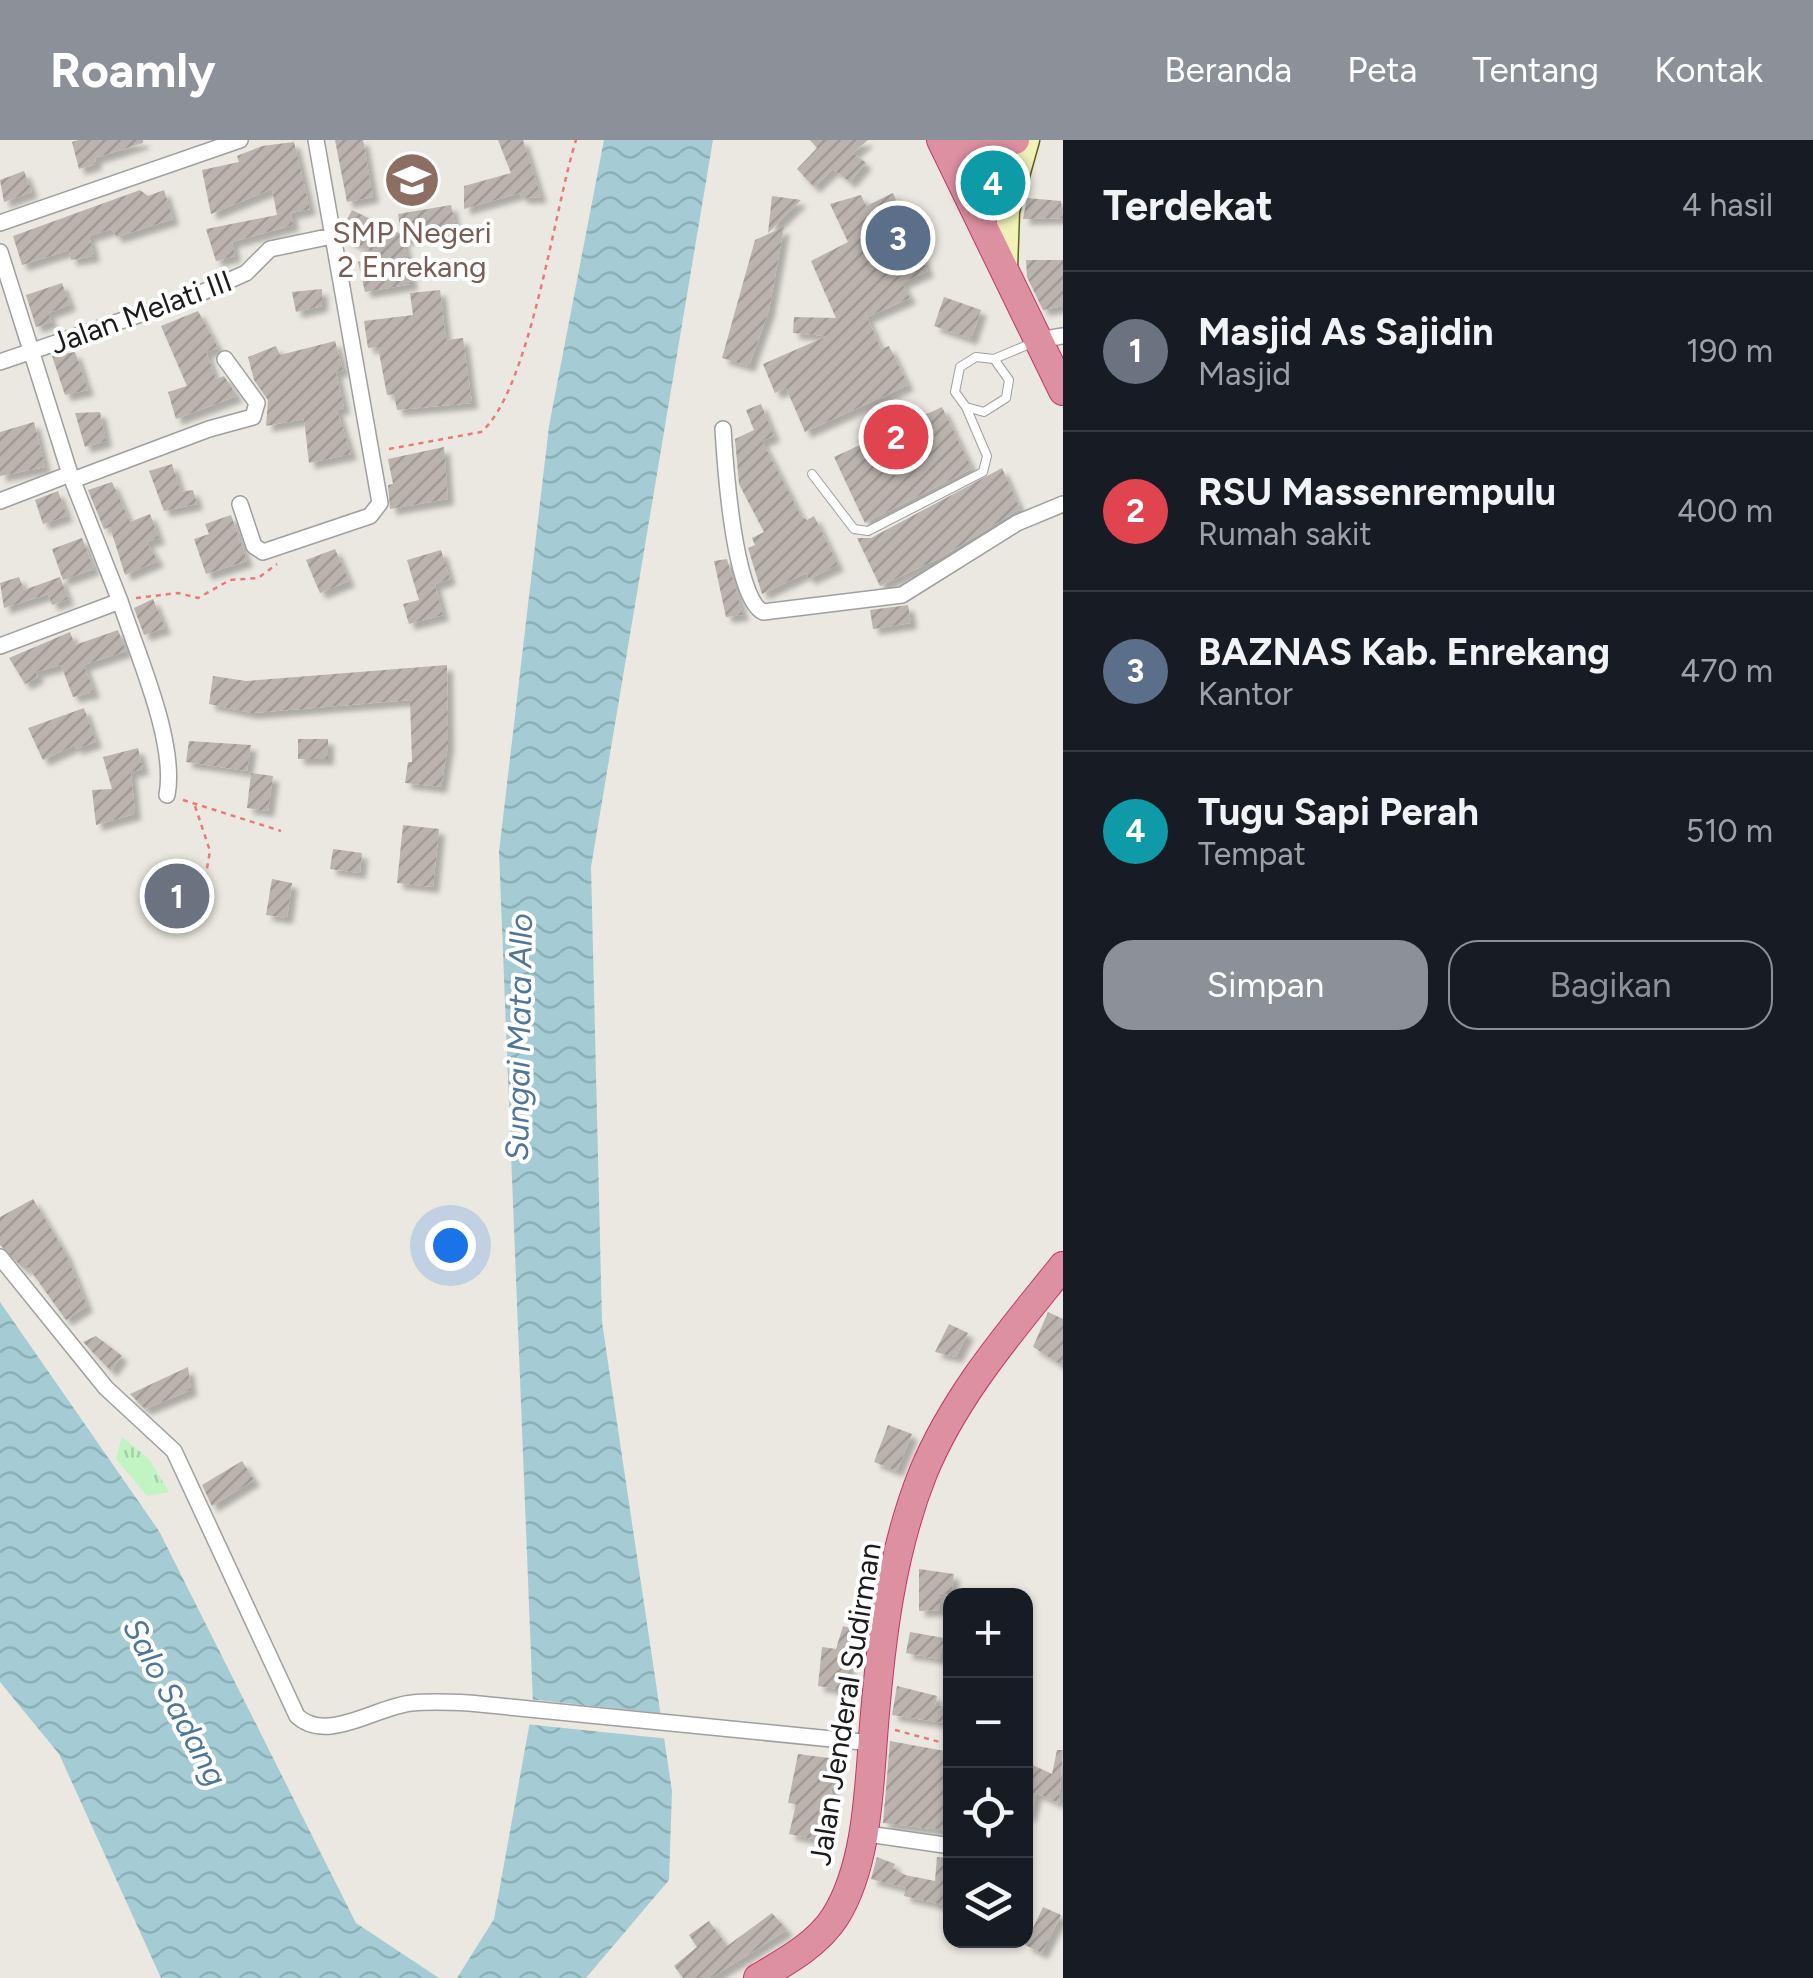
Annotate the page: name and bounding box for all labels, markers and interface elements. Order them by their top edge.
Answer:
text: Roamly [50,41,216,99]
text: Beranda [1164,49,1292,91]
text: Peta [1347,49,1417,91]
text: Tentang [1472,49,1599,91]
text: Kontak [1654,49,1763,91]
pin: 4 [960,145,1026,220]
school or university icon: SMP Negeri 2 Enrekang [382,150,442,210]
text: Terdekat [1103,180,1273,231]
text: 4 hasil [1682,186,1773,224]
pin: 3 [866,201,930,276]
place label: SMP Negeri 2 Enrekang [332,214,492,285]
street label: Jalan Melati III [45,262,237,362]
text: Masjid As Sajidin [1198,309,1494,355]
text: 1 [1129,332,1142,370]
text: 190 m [1686,332,1773,370]
text: Masjid [1198,355,1291,393]
pin: 2 [864,400,928,474]
text: RSU Massenrempulu [1198,469,1556,515]
text: 2 [1126,492,1145,530]
text: 400 m [1677,492,1773,530]
text: Rumah sakit [1198,515,1371,553]
text: BAZNAS Kab. Enrekang [1198,629,1610,675]
text: 3 [1127,652,1144,690]
text: 470 m [1680,652,1773,690]
text: Kantor [1198,675,1293,713]
text: Tugu Sapi Perah [1198,789,1479,835]
text: 4 [1125,812,1146,850]
text: 510 m [1686,812,1773,850]
text: Tempat [1198,835,1306,873]
pin: 1 [144,858,210,934]
water label: Sungai Mata Allo [498,913,540,1161]
button: Simpan [1103,940,1428,1030]
button: Bagikan [1448,940,1773,1030]
your location [425,1220,476,1271]
street label: Jalan Jenderal Sudirman [801,1540,889,1868]
map controls [943,1588,1033,1948]
button: + [943,1588,1033,1678]
water label: Salo Sadang [115,1612,235,1792]
button: − [943,1678,1033,1768]
button: locate [943,1768,1033,1858]
button: layers [943,1858,1033,1948]

